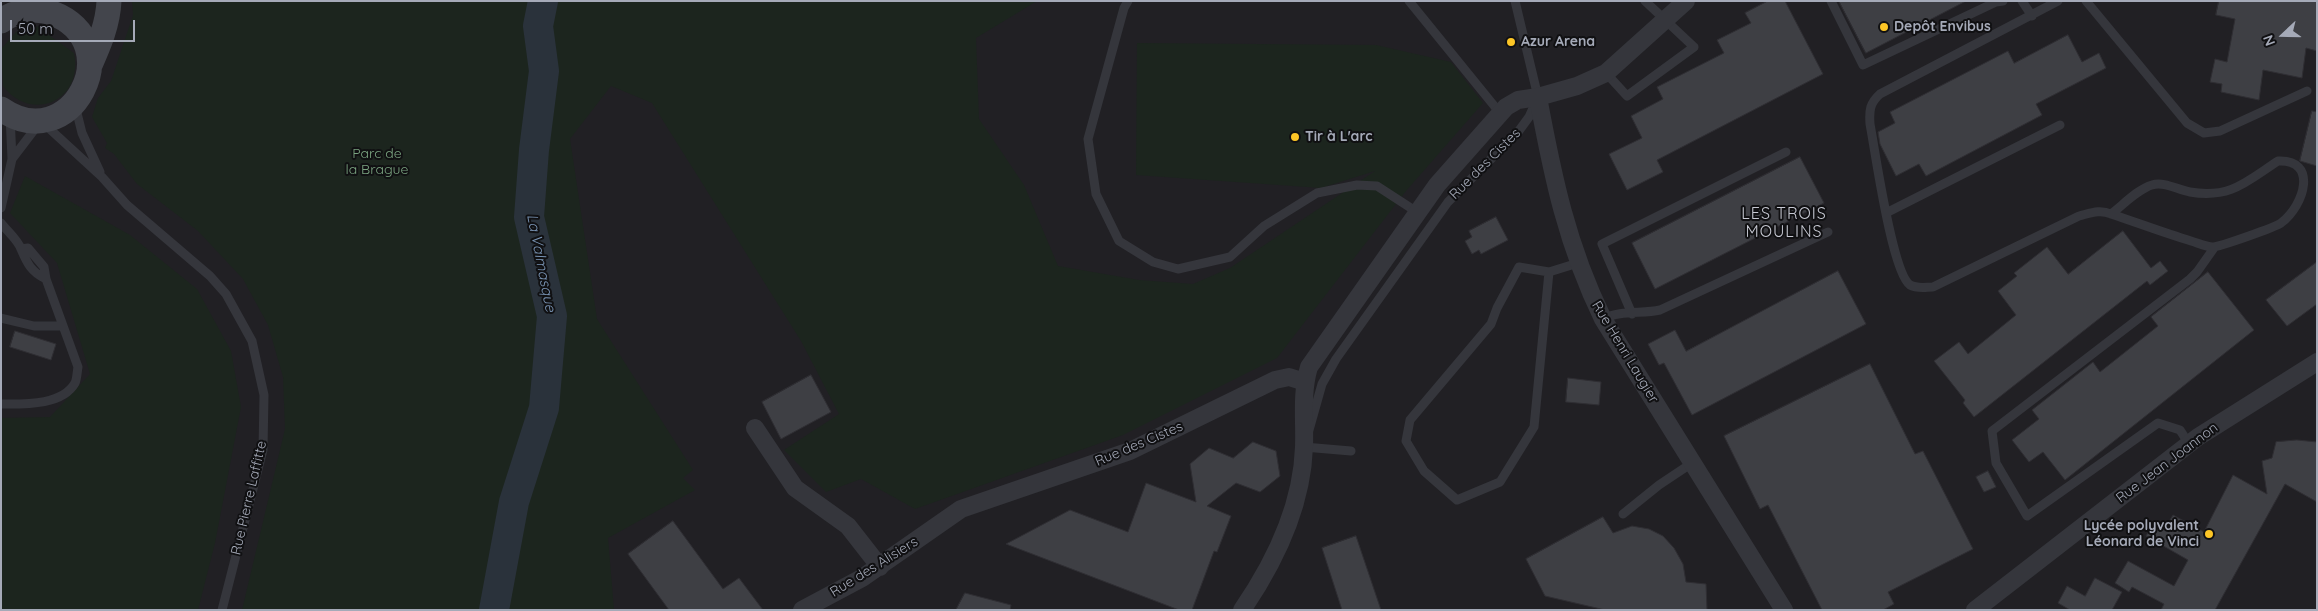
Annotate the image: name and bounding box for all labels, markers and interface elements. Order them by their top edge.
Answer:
scale bar [12,10,138,42]
north arrow [2258,10,2308,60]
text: 50 m [18,19,53,38]
place label: Depôt Envibus [1894,19,1991,35]
marker: Depôt Envibus [1878,21,1890,33]
text: N [2259,32,2279,48]
place label: Azur Arena [1521,34,1595,50]
marker: Azur Arena [1505,36,1517,48]
street label: Rue des Cistes [1446,125,1524,203]
place label: Tir à L'arc [1305,129,1372,145]
marker: Tir à L'arc [1289,131,1301,143]
park label: Parc de la Brague [346,146,408,178]
district label: LES TROIS MOULINS [1740,204,1828,242]
water label: La Valmasque [523,213,559,313]
street label: Rue Henri Laugier [1588,298,1662,406]
street label: Rue des Cistes [1093,418,1185,470]
street label: Rue Jean Joannon [2113,419,2221,507]
street label: Rue Pierre Laffitte [228,439,270,557]
place label: Lycée polyvalent Léonard de Vinci [2084,518,2199,550]
marker: Lycée polyvalent Léonard de Vinci [2203,528,2215,540]
street label: Rue des Alisiers [827,533,921,601]

